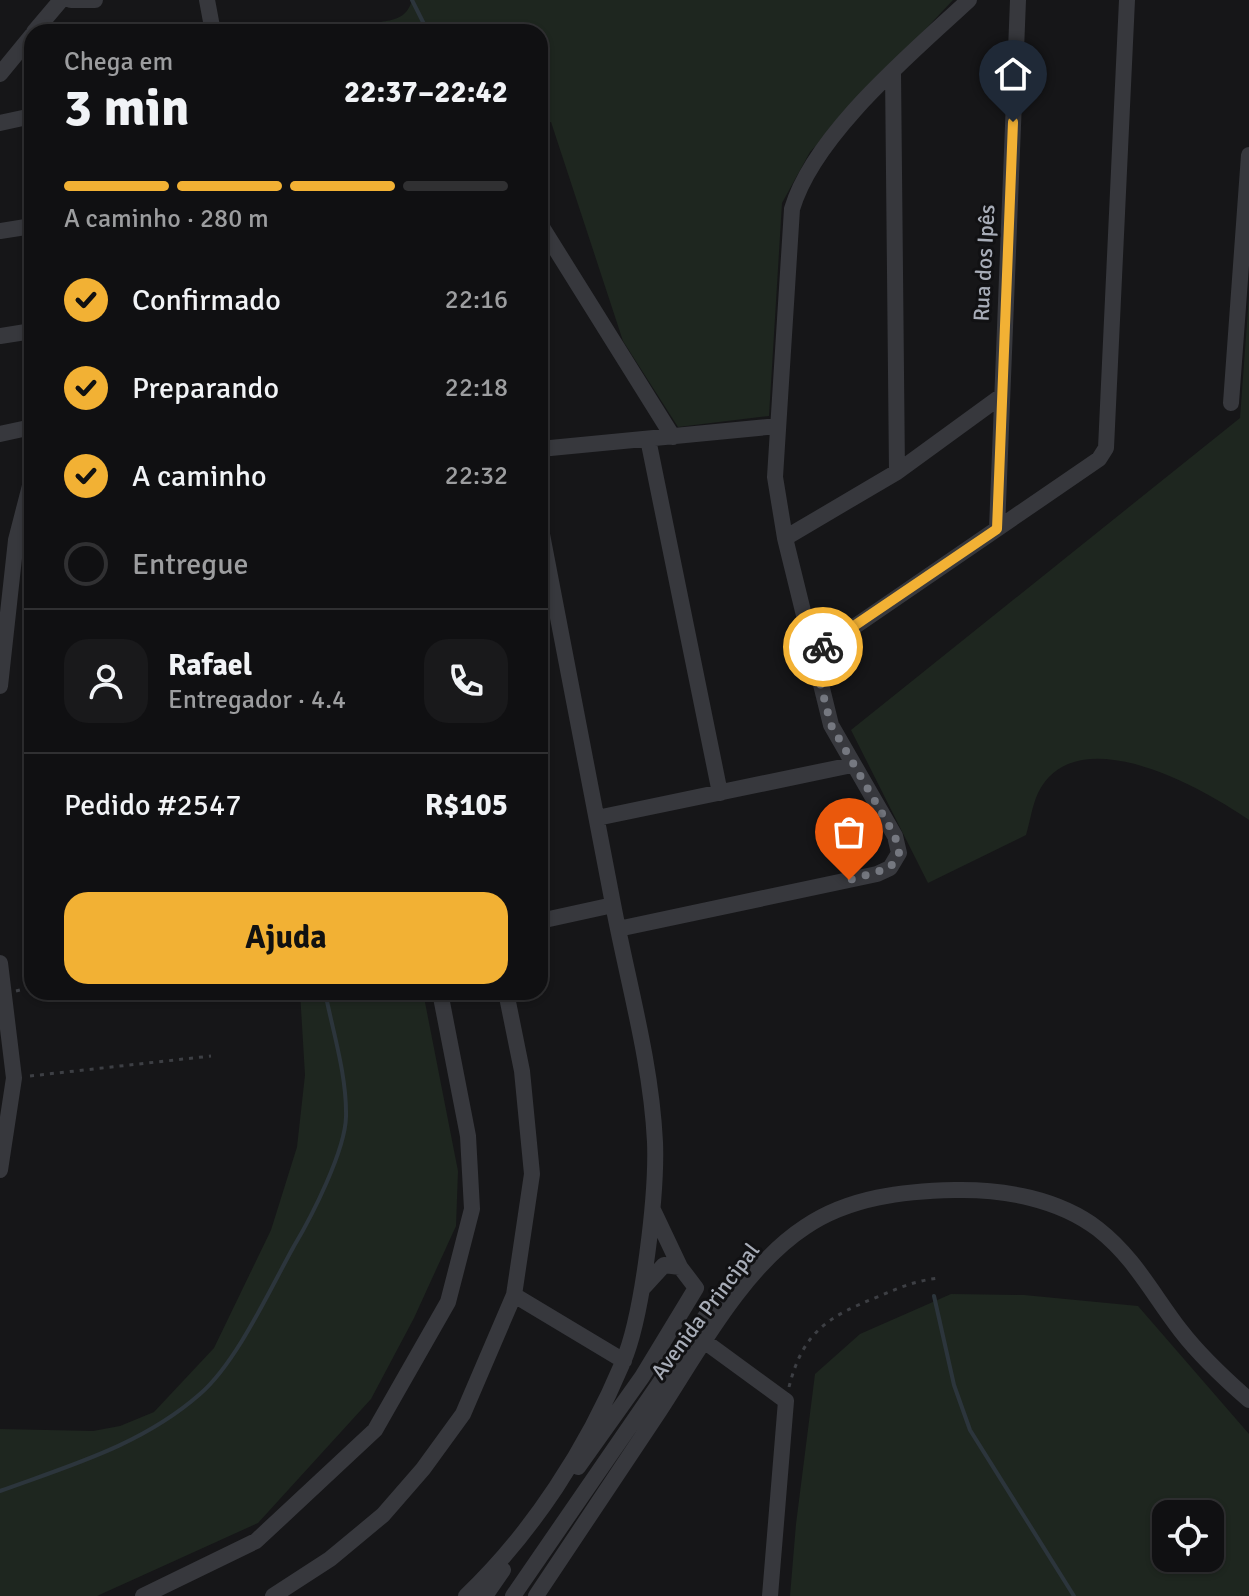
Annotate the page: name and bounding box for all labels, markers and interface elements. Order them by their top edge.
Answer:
pin [979,40,1047,122]
text: Chega em [64,46,173,78]
icon: home [991,52,1035,96]
text: 22:37–22:42 [344,74,508,111]
text: 3 min [64,76,190,140]
text: A caminho · 280 m [64,203,269,235]
street label: Rua dos Ipês [967,204,1001,322]
icon: check [64,278,108,322]
text: Confirmado [132,282,281,319]
text: 22:16 [445,284,508,316]
icon: check [64,366,108,410]
text: Preparando [132,370,279,407]
text: 22:18 [445,372,508,404]
icon: check [64,454,108,498]
text: A caminho [132,458,267,495]
text: 22:32 [445,460,508,492]
text: Entregue [132,546,249,583]
courier [783,607,863,687]
icon: bike [801,625,845,669]
button: person [64,639,148,723]
button: phone [424,639,508,723]
text: Rafael [168,647,252,684]
text: Entregador · 4.4 [168,684,346,716]
text: Pedido #2547 [64,787,241,824]
text: R$105 [425,787,508,824]
pin [815,798,883,880]
icon: bag [827,810,871,854]
button: Ajuda [64,892,508,984]
street label: Avenida Principal [645,1237,765,1385]
map controls [1152,1500,1224,1572]
button: locate [1152,1500,1224,1572]

